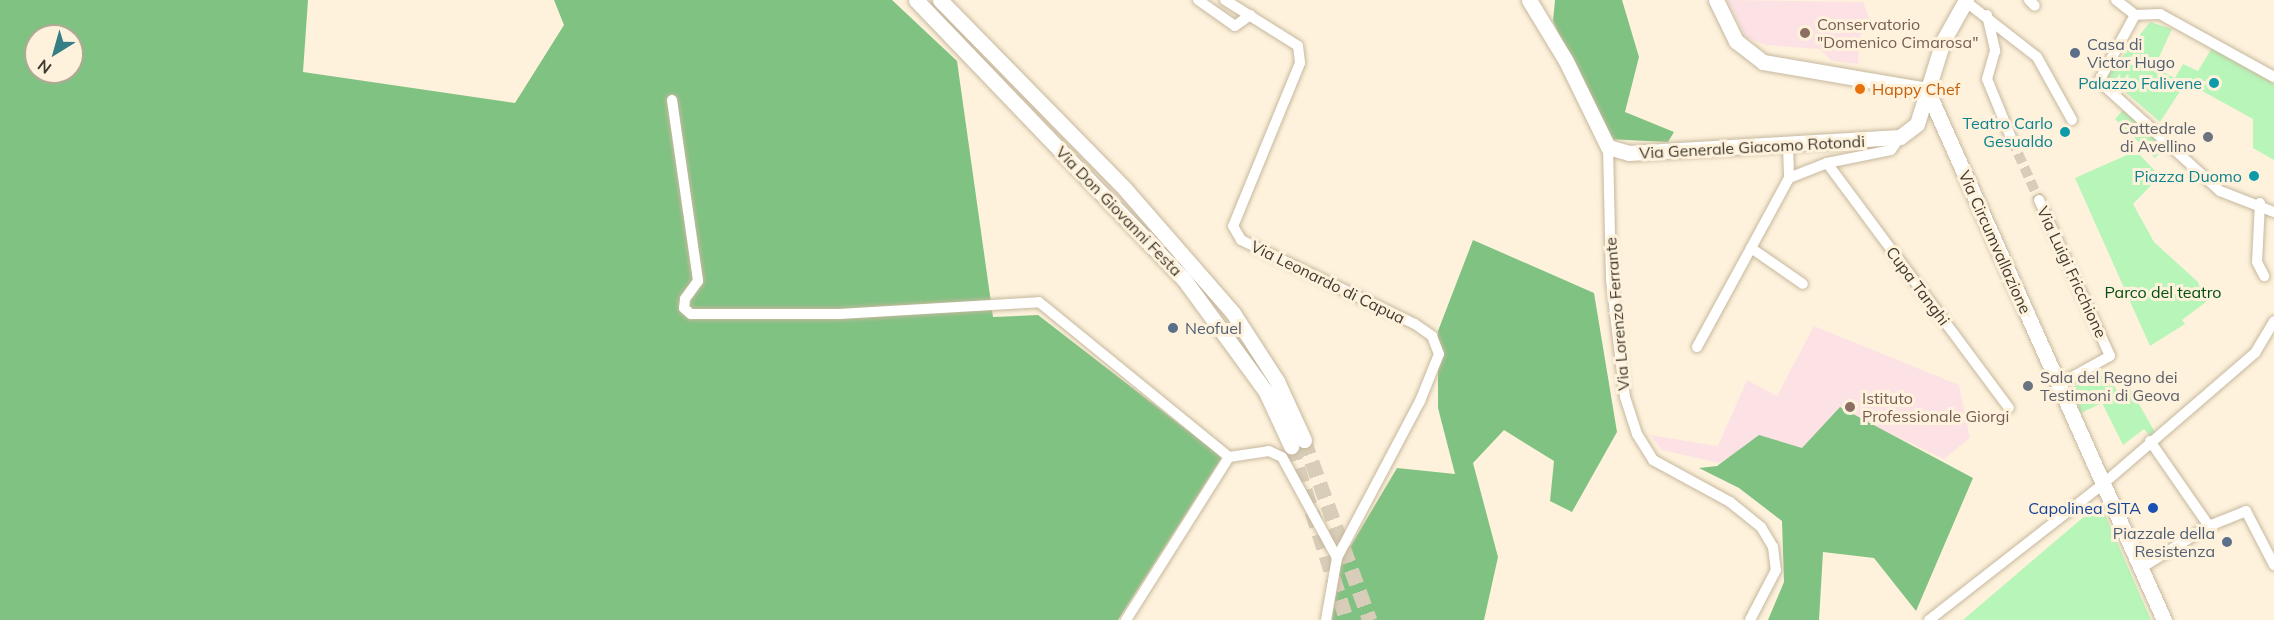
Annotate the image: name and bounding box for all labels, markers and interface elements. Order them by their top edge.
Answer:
place label: Conservatorio "Domenico Cimarosa" [1817,14,1978,52]
north arrow [24,24,84,84]
marker: Conservatorio "Domenico Cimarosa" [1798,26,1812,40]
place label: Casa di Victor Hugo [2087,34,2175,72]
marker: Casa di Victor Hugo [2068,46,2082,60]
text: N [34,55,55,78]
place label: Palazzo Falivene [2078,73,2202,93]
marker: Palazzo Falivene [2207,76,2221,90]
place label: Happy Chef [1872,79,1960,99]
marker: Happy Chef [1853,82,1867,96]
place label: Teatro Carlo Gesualdo [1963,113,2053,151]
place label: Cattedrale di Avellino [2119,118,2196,156]
marker: Teatro Carlo Gesualdo [2058,125,2072,139]
marker: Cattedrale di Avellino [2201,130,2215,144]
street label: Via Generale Giacomo Rotondi [1639,131,1865,163]
street label: Via Don Giovanni Festa [1052,142,1186,280]
place label: Piazza Duomo [2134,166,2242,186]
street label: Via Circumvallazione [1955,167,2035,317]
marker: Piazza Duomo [2247,169,2261,183]
street label: Via Luigi Fricchione [2033,203,2111,341]
street label: Via Leonardo di Capua [1248,236,1408,328]
street label: Via Lorenzo Ferrante [1601,237,1633,391]
street label: Cupa Tanghi [1882,243,1954,329]
park label: Parco del teatro [2105,282,2221,302]
place label: Neofuel [1185,318,1242,338]
marker: Neofuel [1166,321,1180,335]
place label: Sala del Regno dei Testimoni di Geova [2040,367,2180,405]
marker: Sala del Regno dei Testimoni di Geova [2021,379,2035,393]
place label: Istituto Professionale Giorgi [1862,388,2009,426]
marker: Istituto Professionale Giorgi [1843,400,1857,414]
place label: Capolinea SITA [2028,498,2141,518]
marker: Capolinea SITA [2146,501,2160,515]
place label: Piazzale della Resistenza [2113,523,2215,561]
marker: Piazzale della Resistenza [2220,535,2234,549]

